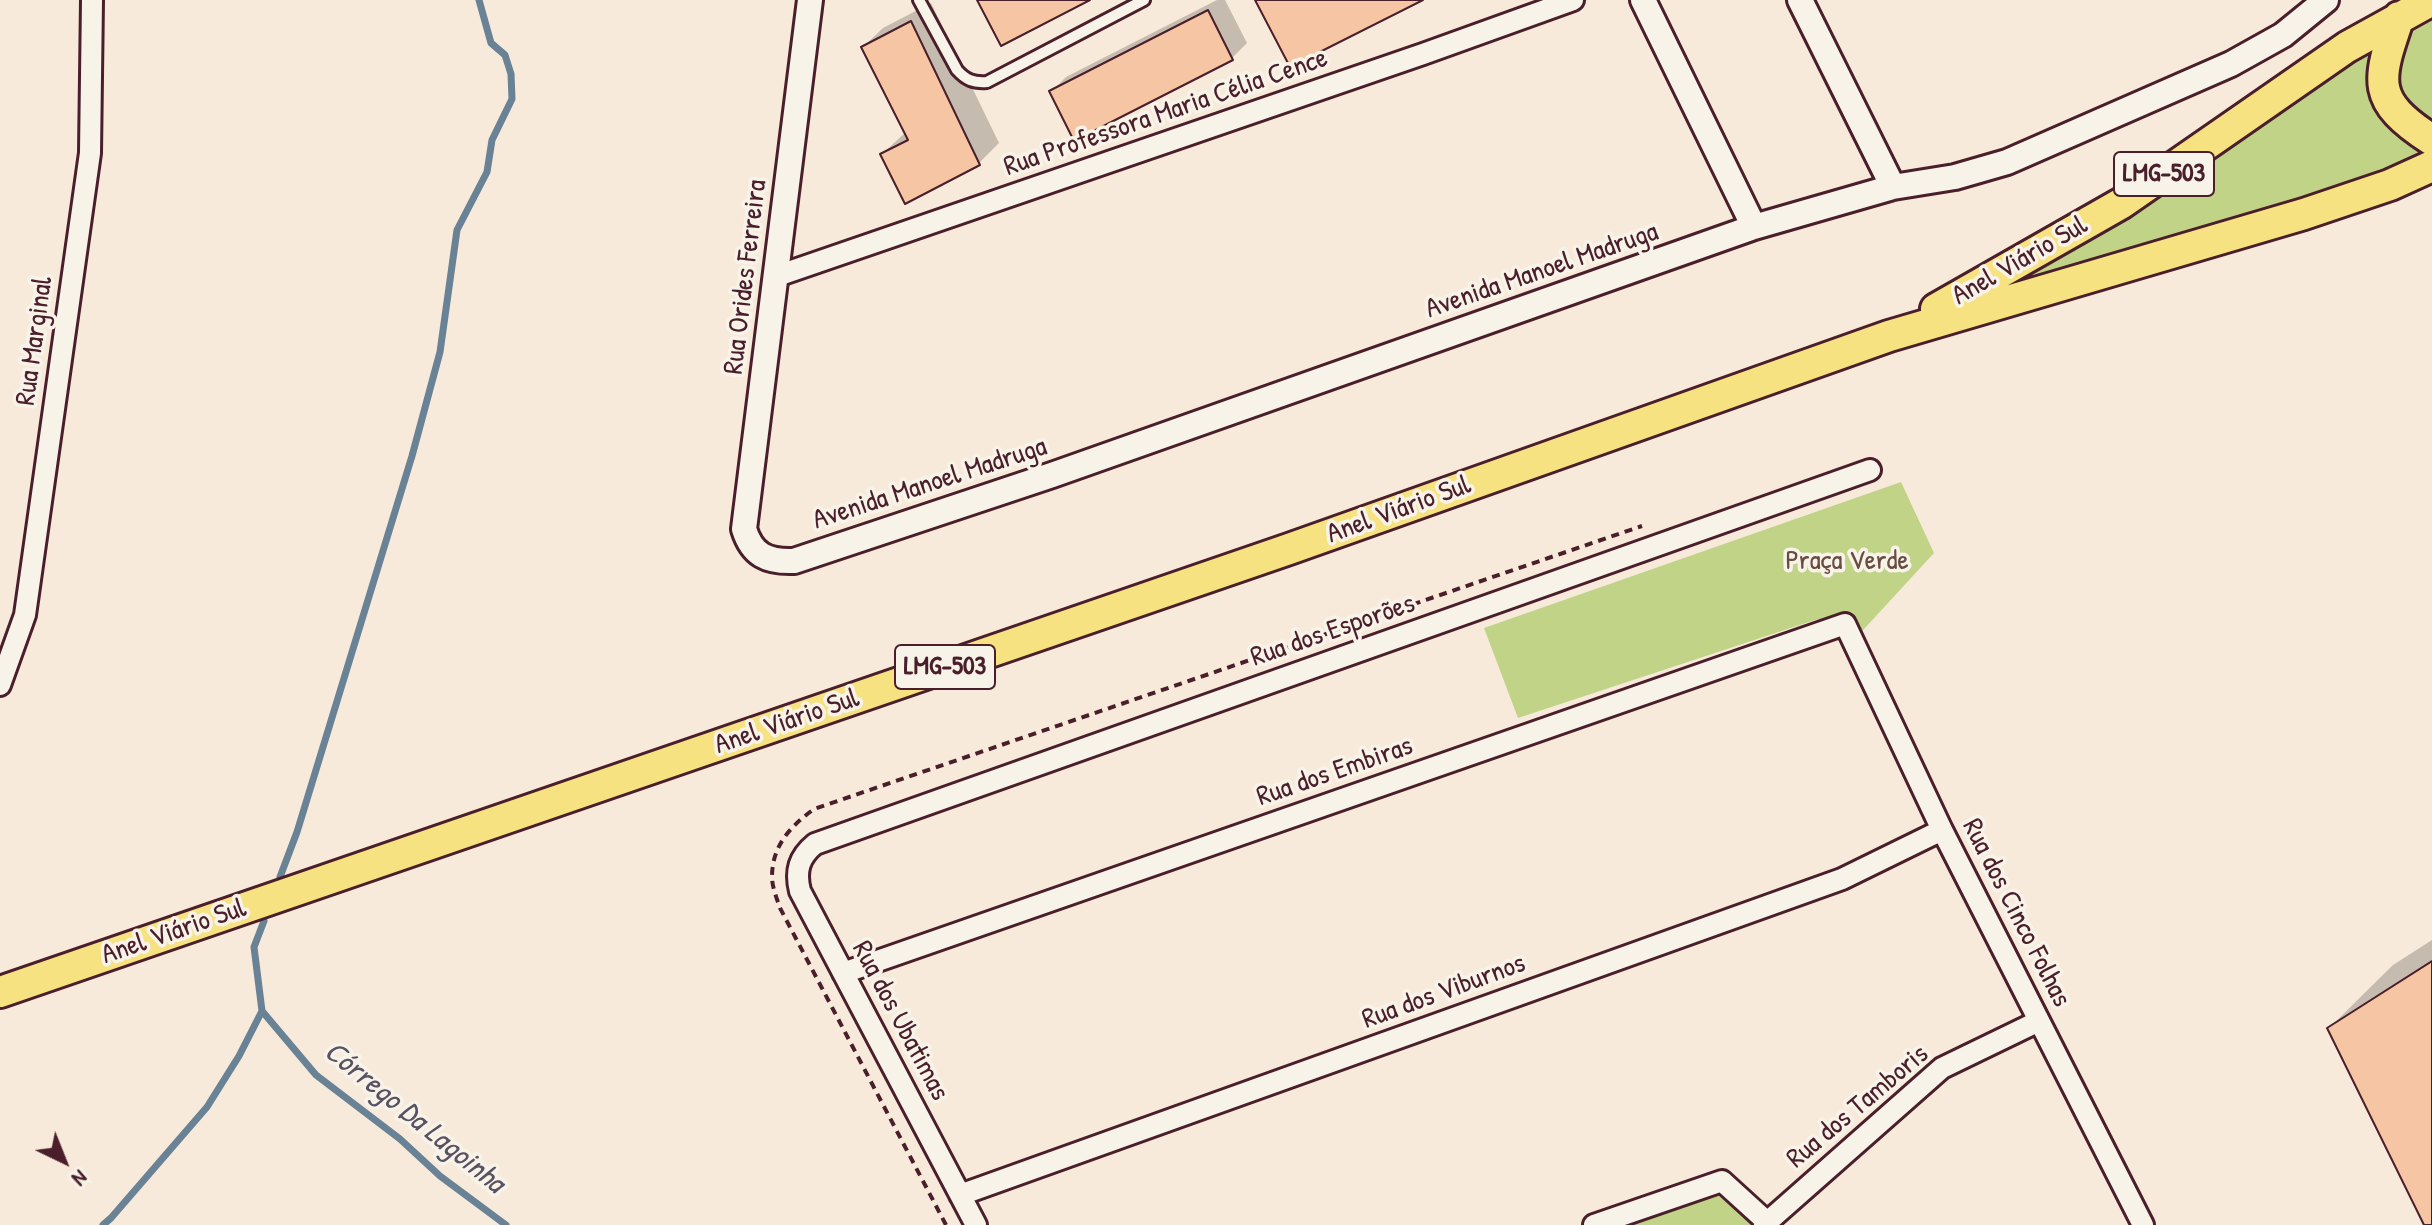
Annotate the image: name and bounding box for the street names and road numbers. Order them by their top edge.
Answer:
street label: Rua Professora Maria Célia Cence [1000,42,1332,184]
road number: LMG-503 [2114,152,2214,196]
street label: Rua Orides Ferreira [717,178,775,376]
street label: Anel Viário Sul [1946,209,2094,313]
street label: Avenida Manoel Madruga [1421,215,1663,327]
street label: Rua Marginal [9,275,61,407]
street label: Avenida Manoel Madruga [809,430,1051,538]
street label: Anel Viário Sul [1322,468,1476,552]
street label: Rua dos Esporões [1247,587,1419,675]
road number: LMG-503 [895,645,995,689]
street label: Anel Viário Sul [710,682,864,762]
street label: Rua dos Embiras [1253,730,1417,814]
street label: Rua dos Cinco Folhas [1954,813,2078,1013]
street label: Anel Viário Sul [97,892,251,972]
street label: Rua dos Ubatimas [844,936,956,1106]
street label: Rua dos Viburnos [1358,947,1530,1037]
street label: Rua dos Tamboris [1780,1038,1936,1176]

